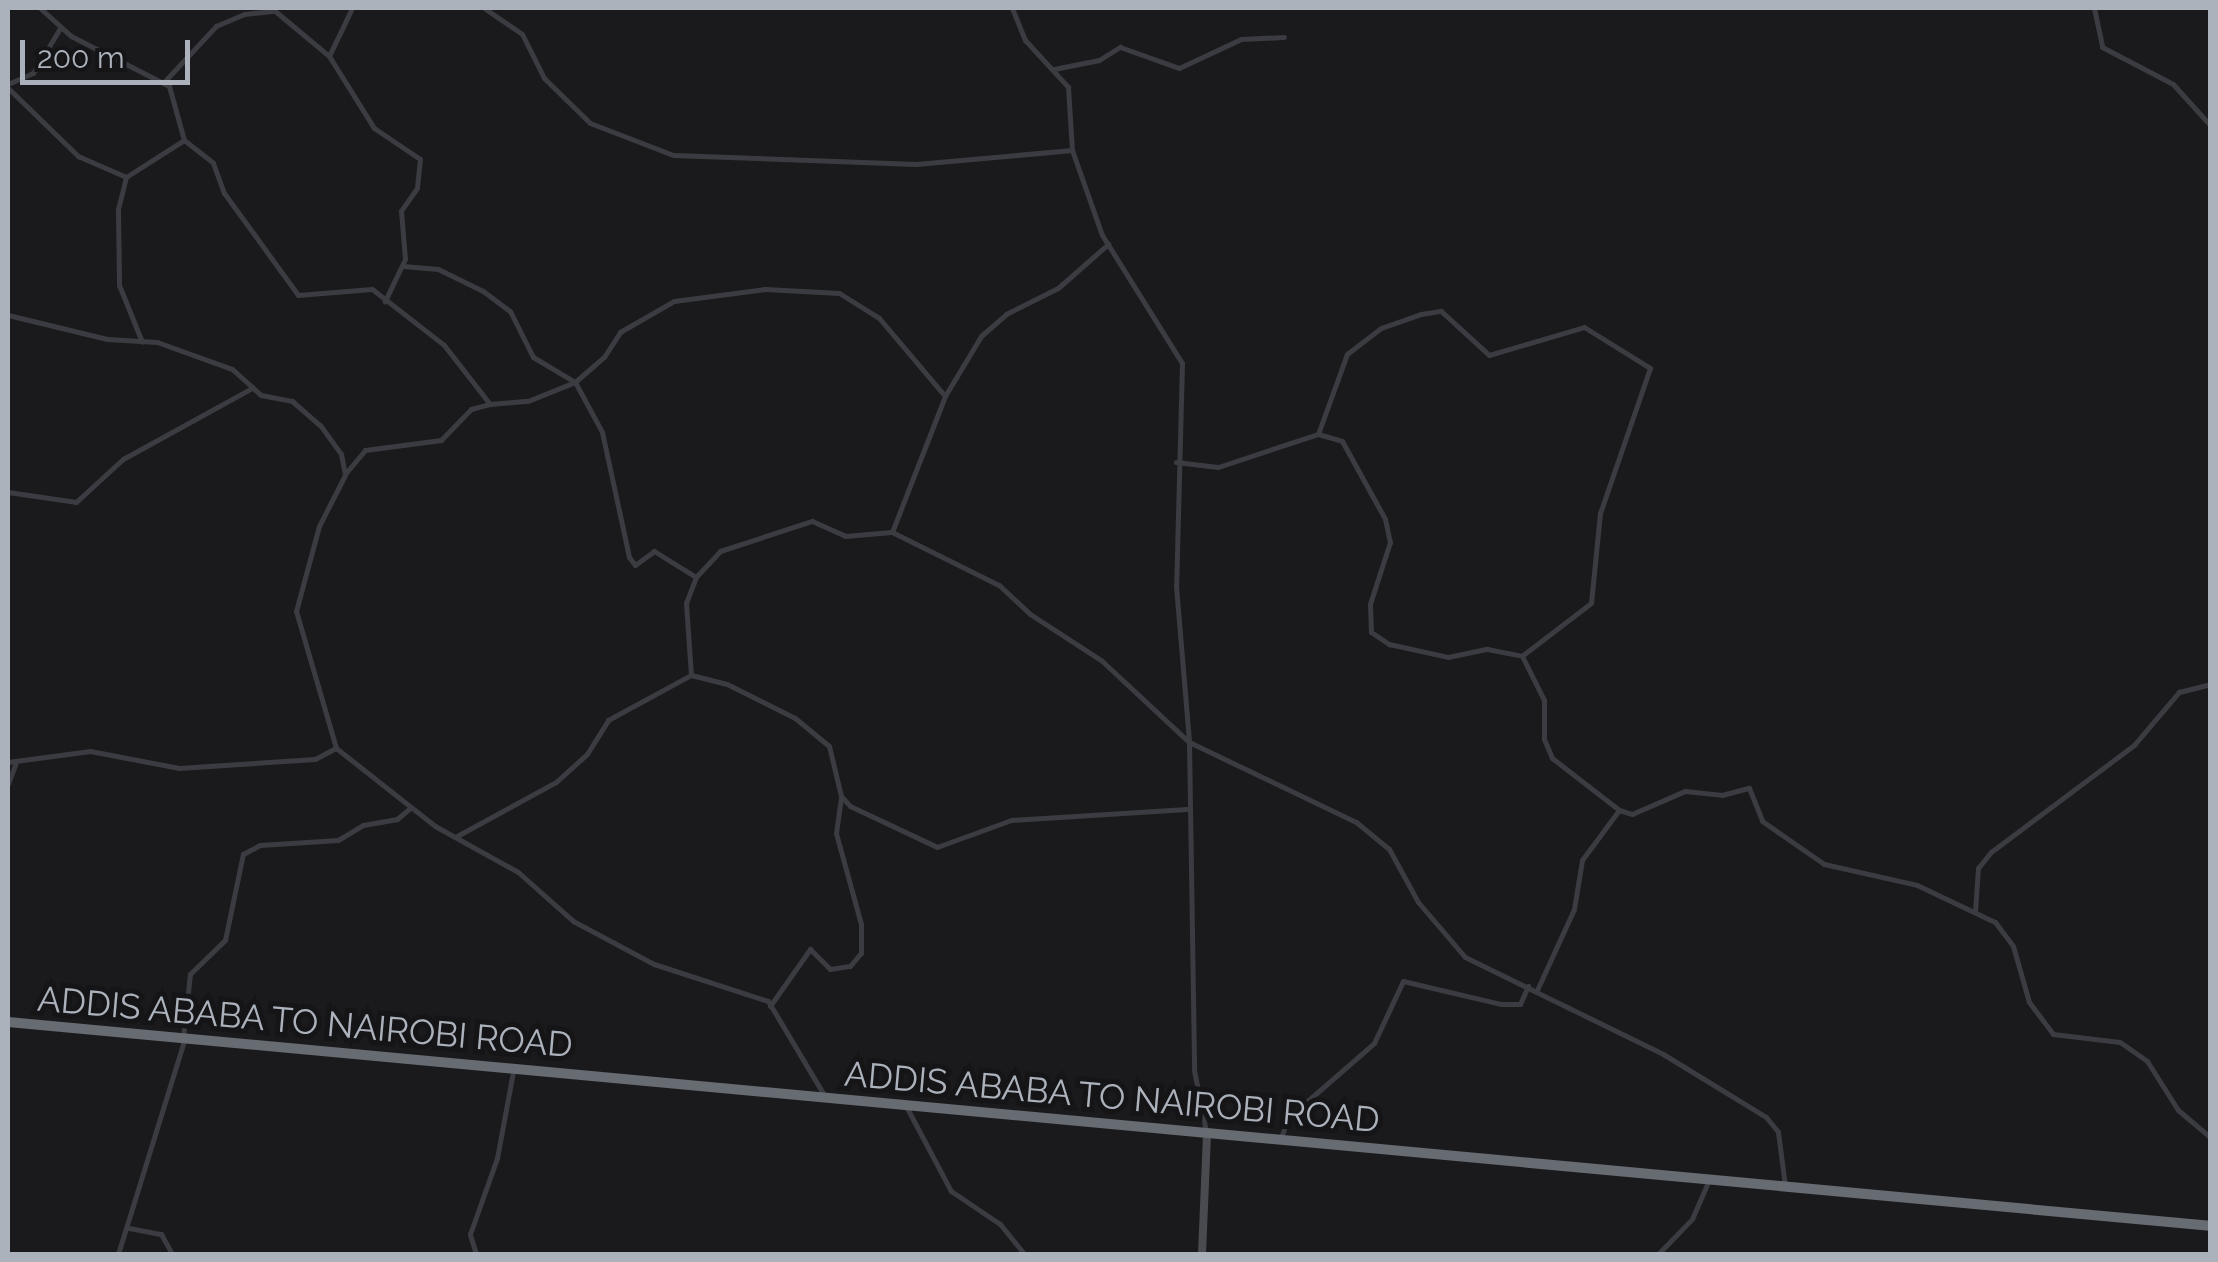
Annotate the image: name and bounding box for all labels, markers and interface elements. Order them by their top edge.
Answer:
scale bar [25,20,195,82]
text: 200 m [37,40,125,75]
street label: ADDIS ABABA TO NAIROBI ROAD [34,978,576,1066]
street label: ADDIS ABABA TO NAIROBI ROAD [841,1053,1383,1141]

